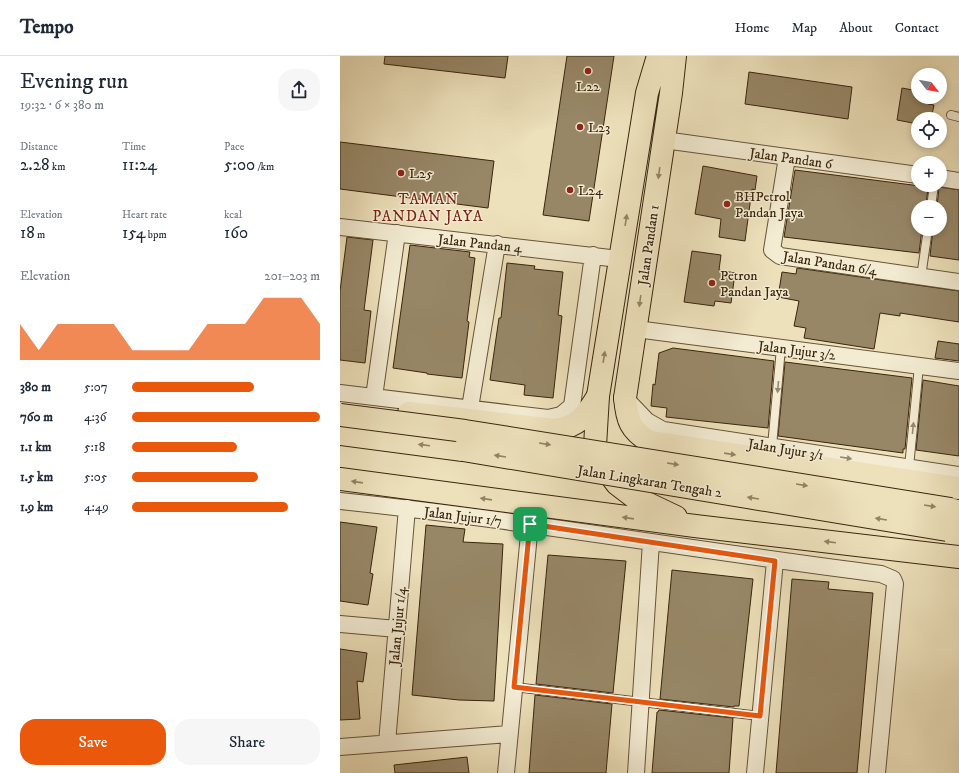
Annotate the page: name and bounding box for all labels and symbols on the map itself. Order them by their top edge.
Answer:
marker: L22 [583,66,593,76]
north arrow [911,68,947,104]
place label: L22 [576,78,600,96]
place label: L23 [588,119,610,137]
marker: L23 [575,122,585,132]
street label: Jalan Pandan 6 [746,144,834,174]
place label: L25 [409,165,433,183]
one-way arrow [656,167,662,179]
marker: L25 [396,168,406,178]
place label: L24 [578,182,604,200]
marker: L24 [565,185,575,195]
place label: BHPetrol Pandan Jaya [735,188,803,222]
district label: TAMAN PANDAN JAYA [373,190,483,226]
marker: BHPetrol Pandan Jaya [722,199,732,209]
street label: Jalan Pandan 1 [634,204,664,289]
one-way arrow [623,214,629,226]
street label: Jalan Pandan 4 [435,230,524,257]
street label: Jalan Pandan 6/4 [779,247,879,280]
place label: Petron Pandan Jaya [720,267,788,301]
marker: Petron Pandan Jaya [707,278,717,288]
one-way arrow [637,295,643,308]
street label: Jalan Jujur 3/2 [755,337,837,365]
one-way arrow [601,351,607,364]
one-way arrow [774,381,781,393]
one-way arrow [910,422,916,434]
street label: Jalan Jujur 3/1 [745,435,825,465]
one-way arrow [539,441,551,447]
one-way arrow [418,442,430,448]
one-way arrow [724,451,736,457]
one-way arrow [494,453,506,459]
one-way arrow [840,455,852,461]
street label: Jalan Lingkaran Tengah 2 [574,461,724,502]
one-way arrow [667,461,679,467]
one-way arrow [351,479,363,485]
one-way arrow [796,482,808,488]
one-way arrow [747,494,759,500]
one-way arrow [480,496,492,502]
street label: Jalan Jujur 1/7 [421,503,503,531]
one-way arrow [924,503,936,509]
pin [513,507,547,541]
one-way arrow [622,515,634,521]
one-way arrow [875,516,887,522]
one-way arrow [824,539,836,546]
street label: Jalan Jujur 1/4 [385,585,410,668]

